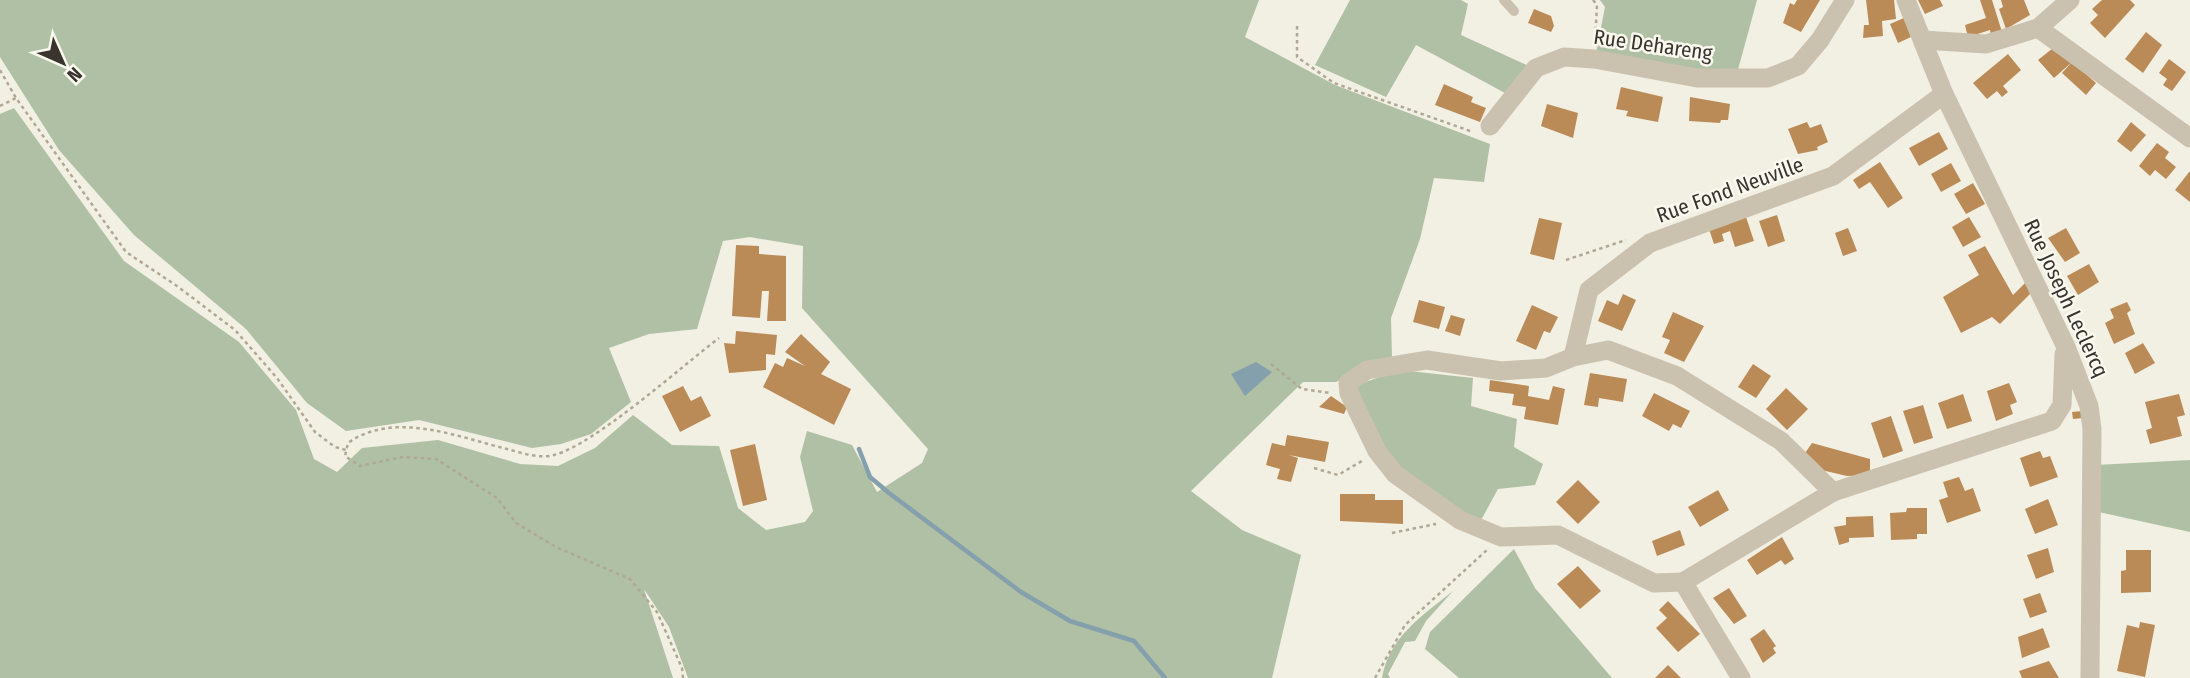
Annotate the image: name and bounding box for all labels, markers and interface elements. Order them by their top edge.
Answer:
street label: Rue Dehareng [1592,24,1714,66]
north arrow [28,28,98,98]
text: N [63,63,87,87]
street label: Rue Fond Neuville [1653,151,1807,229]
street label: Rue Joseph Leclercq [2018,215,2114,381]

